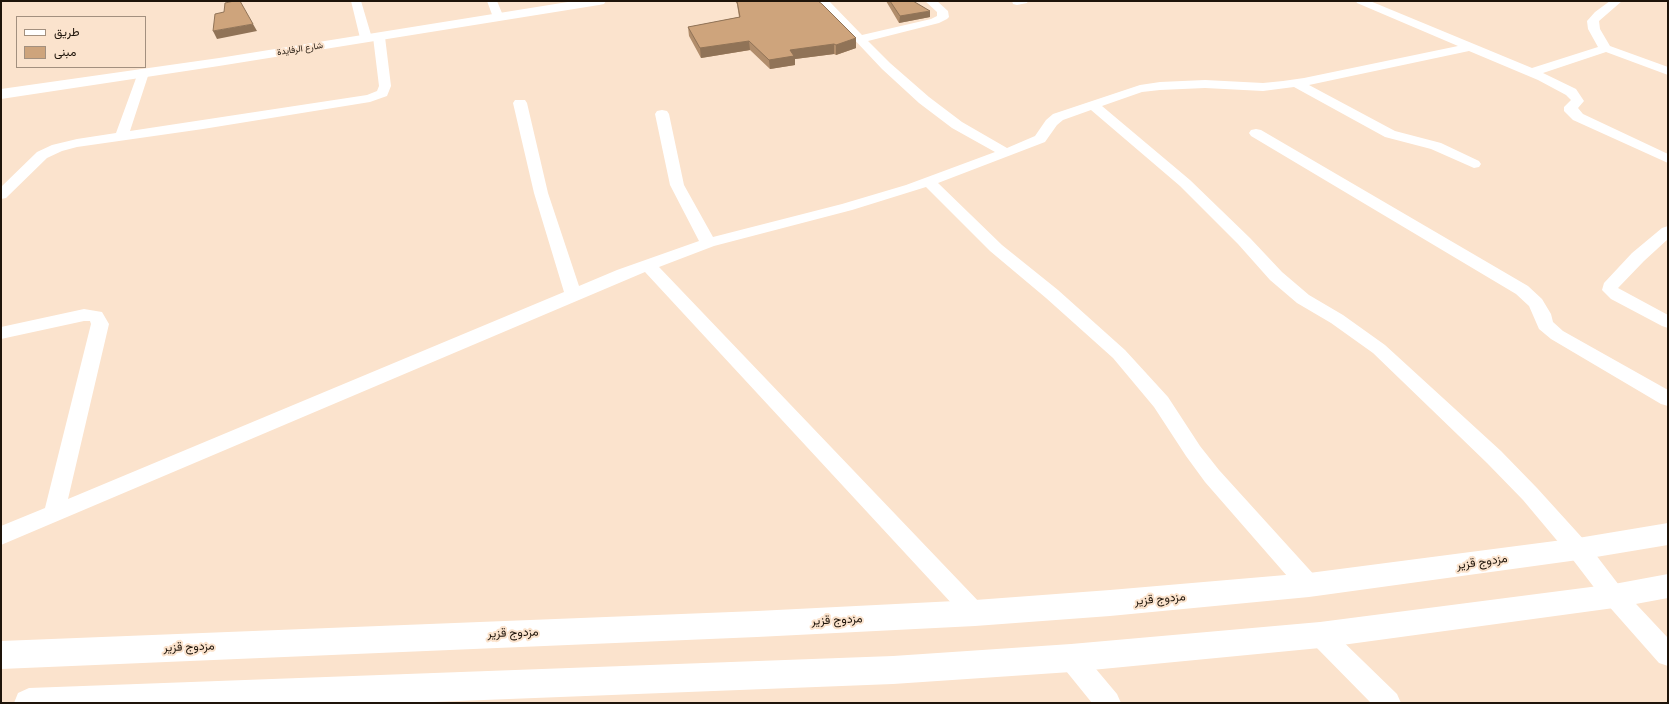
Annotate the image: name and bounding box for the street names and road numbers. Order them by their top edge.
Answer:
street label: شارع الرفايدة [276,40,324,58]
street label: مزدوج قزير [1456,551,1508,573]
street label: مزدوج قزير [1134,590,1186,608]
street label: مزدوج قزير [811,611,863,629]
street label: مزدوج قزير [487,625,539,641]
street label: مزدوج قزير [163,639,215,655]

